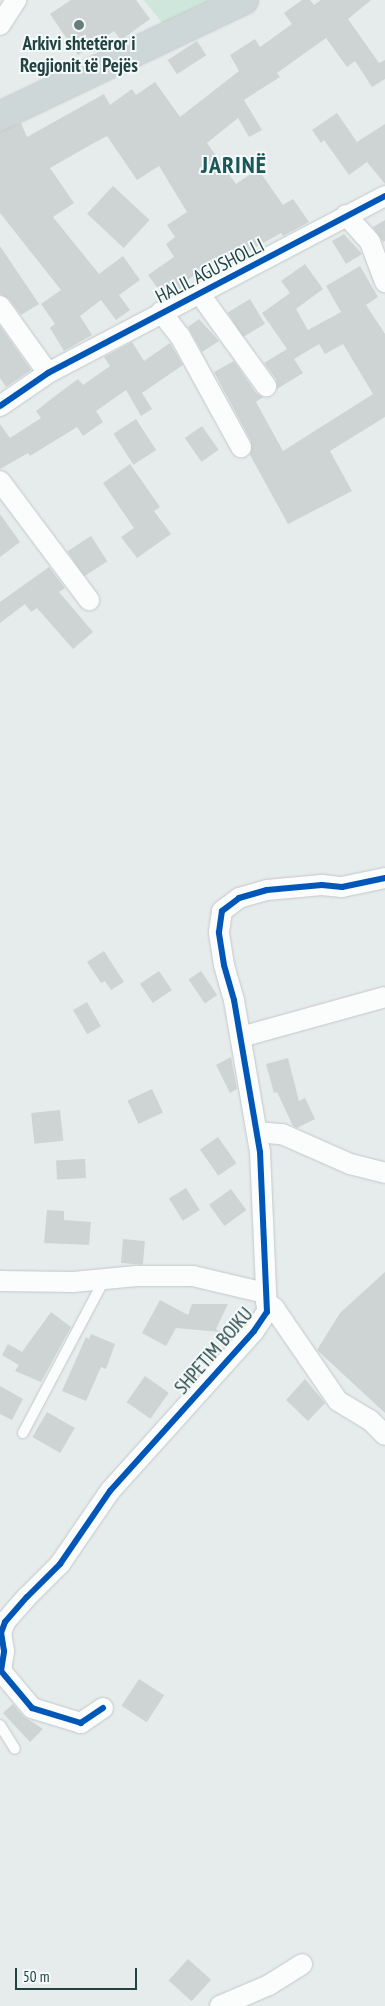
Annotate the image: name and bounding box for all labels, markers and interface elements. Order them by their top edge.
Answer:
marker: Arkivi shtetëror i Regjionit të Pejës [73,19,85,31]
place label: Arkivi shtetëror i Regjionit të Pejës [20,33,138,77]
district label: JARINË [200,151,268,179]
street label: HALIL AGUSHOLLI [151,234,269,308]
street label: SHPETIM BOJKU [170,1303,258,1399]
scale bar [18,1958,140,1990]
text: 50 m [23,1967,49,1986]

